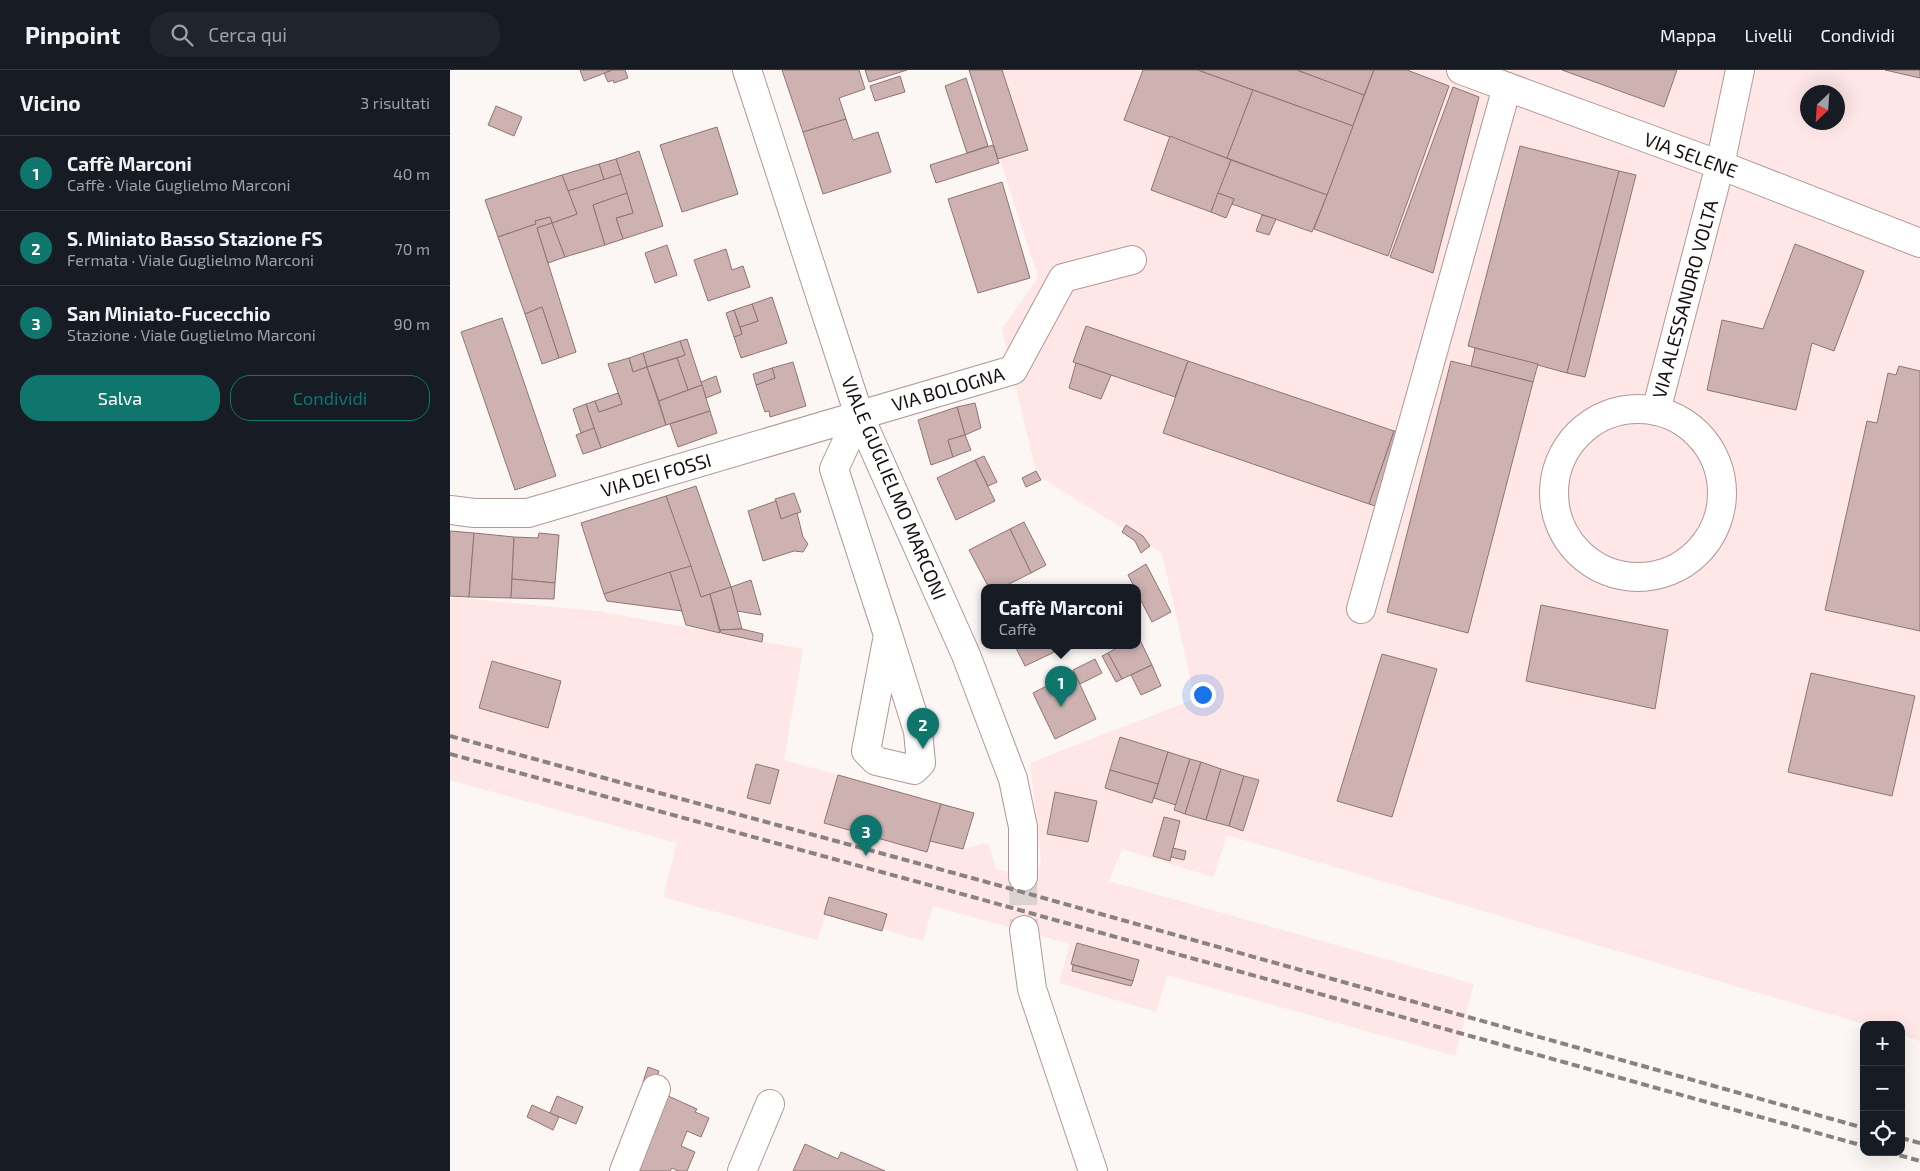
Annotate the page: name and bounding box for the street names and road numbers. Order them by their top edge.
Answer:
street label: VIA SELENE [1641,127,1741,182]
street label: VIA ALESSANDRO VOLTA [1647,197,1722,401]
street label: VIA BOLOGNA [889,361,1007,416]
street label: VIALE GUGLIELMO MARCONI [837,373,952,603]
street label: VIA DEI FOSSI [598,448,714,501]

